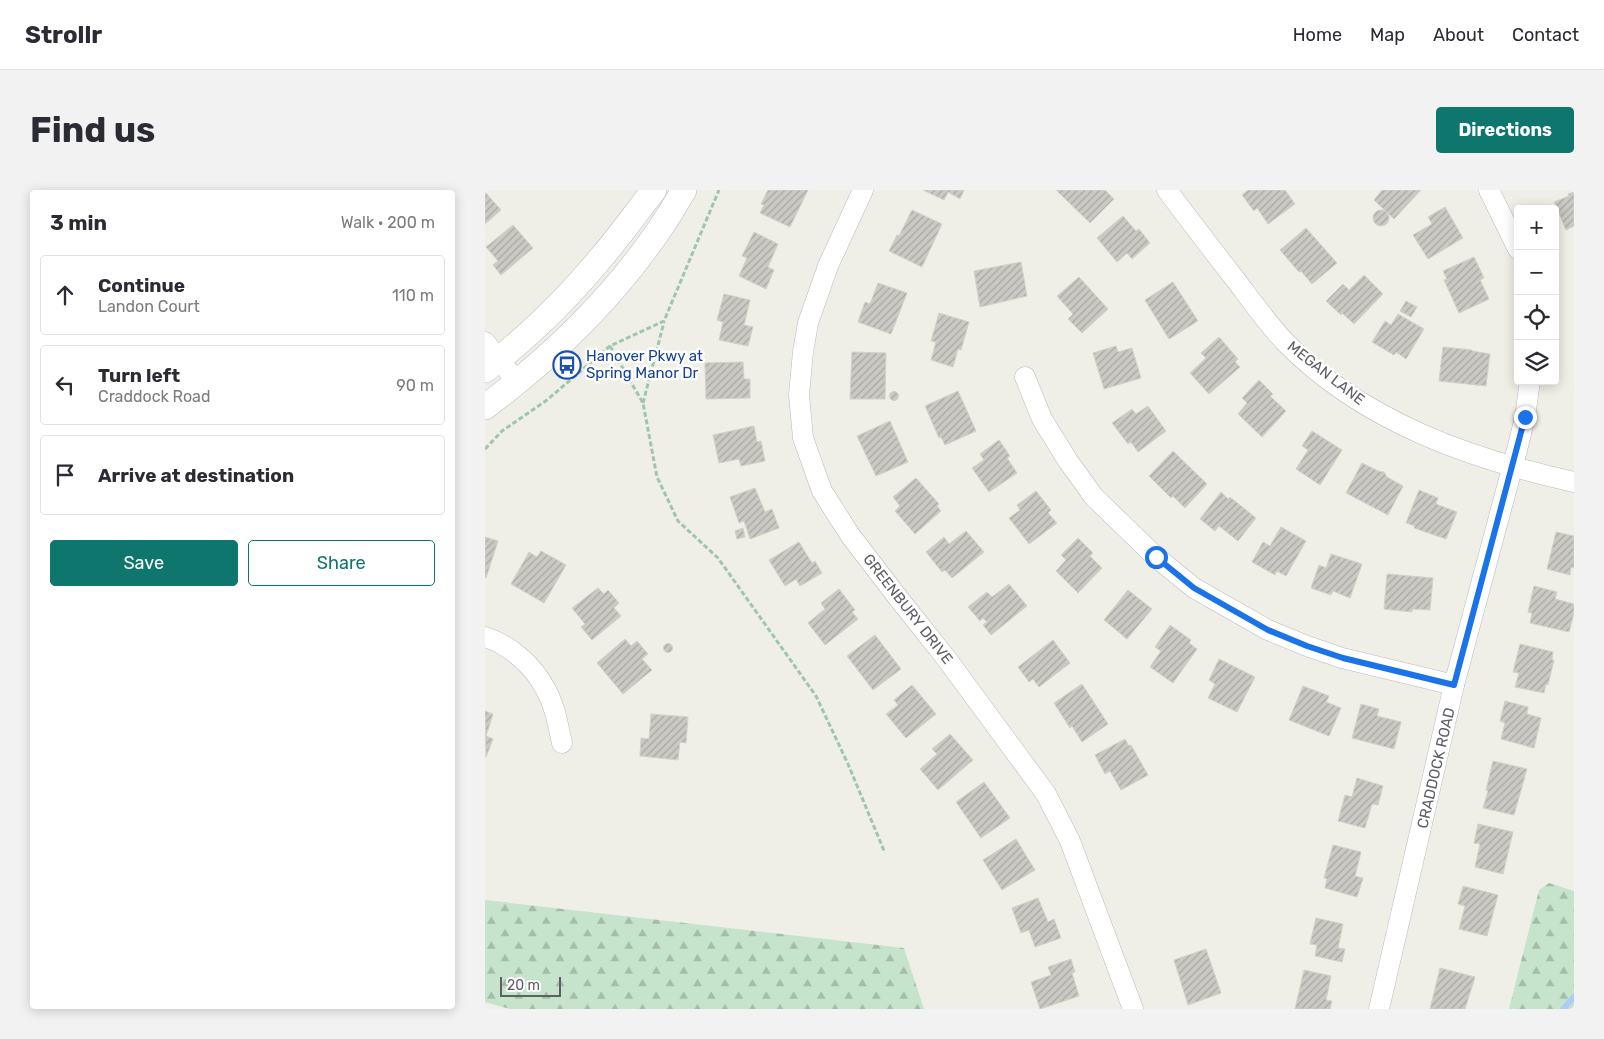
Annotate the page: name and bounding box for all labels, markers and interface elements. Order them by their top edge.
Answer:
text: Strollr [25,21,102,49]
text: Home [1293,24,1342,46]
text: Map [1370,24,1405,46]
text: About [1433,24,1484,46]
text: Contact [1512,24,1579,46]
button: Directions [1436,107,1574,153]
text: Find us [30,109,155,151]
map controls [1514,205,1559,385]
button: + [1514,205,1559,250]
text: 3 min [50,210,107,235]
text: Walk · 200 m [341,213,435,232]
button: − [1514,250,1559,295]
text: Continue [98,274,185,297]
icon: ahead [51,281,79,309]
text: 110 m [392,286,434,305]
button: locate [1514,295,1559,340]
text: Landon Court [98,297,200,316]
street label: MEGAN LANE [1284,337,1368,409]
button: layers [1514,340,1559,385]
place label: Hanover Pkwy at Spring Manor Dr [586,347,703,382]
bus stop icon: Hanover Pkwy at Spring Manor Dr [552,350,582,380]
text: Turn left [98,364,180,387]
icon: left [51,371,79,399]
text: 90 m [396,376,434,395]
text: Craddock Road [98,387,210,406]
route end [1514,406,1537,429]
icon: arrive [51,461,79,489]
text: Arrive at destination [98,464,294,487]
button: Save [50,540,238,586]
button: Share [248,540,435,586]
route start [1145,546,1168,569]
street label: GREENBURY DRIVE [859,550,957,668]
street label: CRADDOCK ROAD [1413,706,1459,830]
scale bar [500,974,561,997]
text: 20 m [507,977,540,994]

